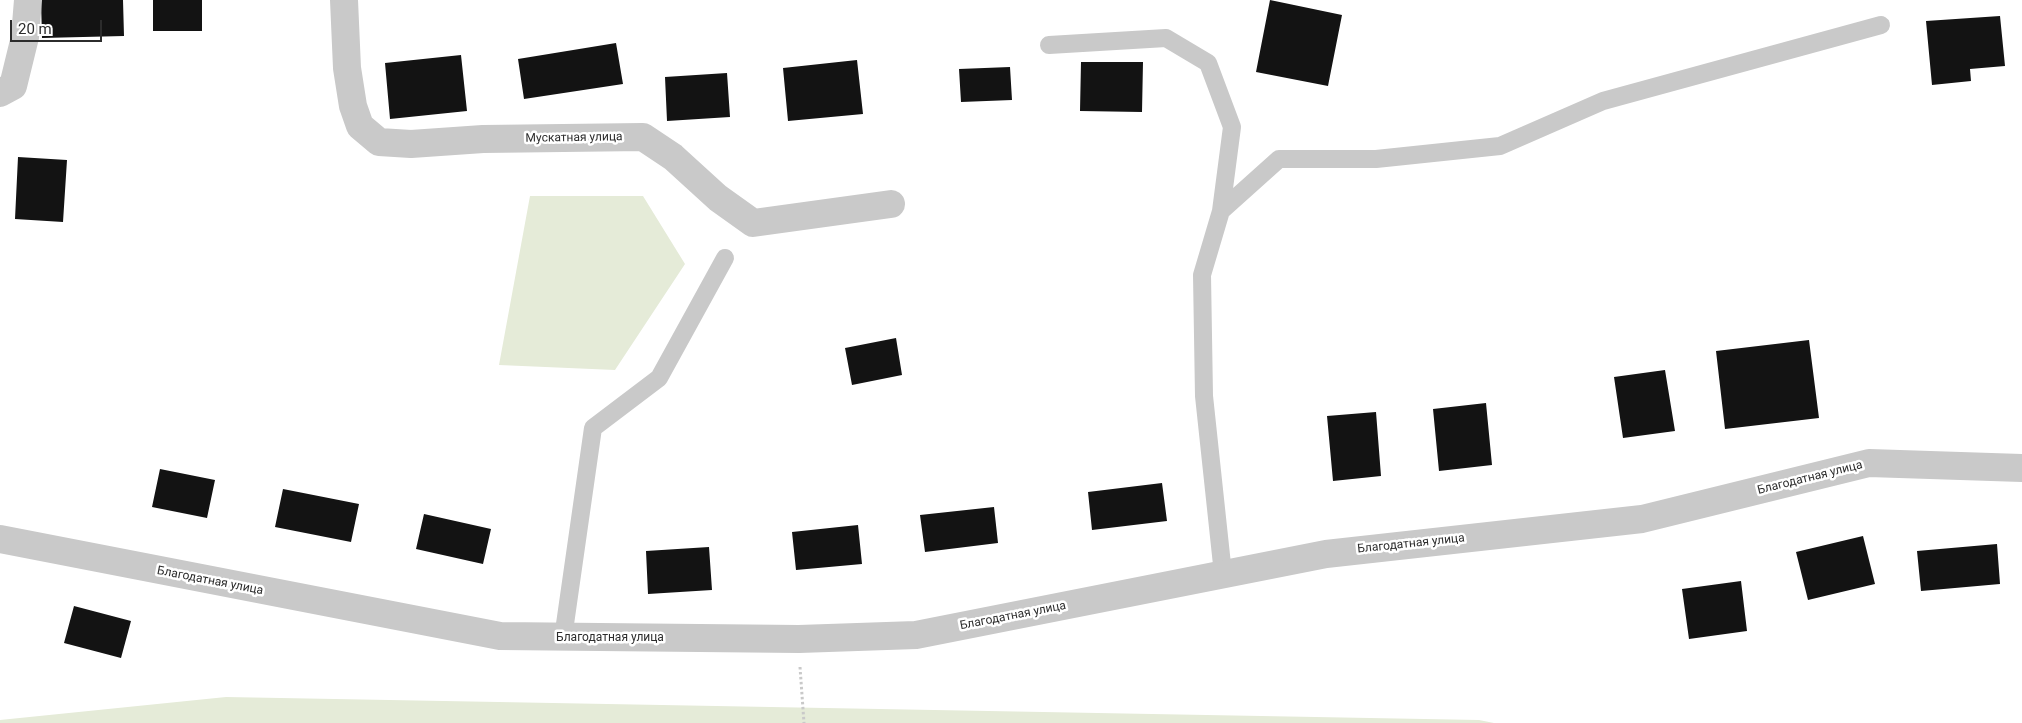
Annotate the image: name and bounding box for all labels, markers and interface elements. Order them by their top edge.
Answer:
scale bar [12,10,105,42]
text: 20 m [18,20,52,38]
street label: Мускатная улица [525,130,623,146]
street label: Благодатная улица [1756,458,1864,498]
street label: Благодатная улица [1357,531,1465,557]
street label: Благодатная улица [156,564,264,598]
street label: Благодатная улица [959,599,1067,633]
street label: Благодатная улица [556,631,664,645]

